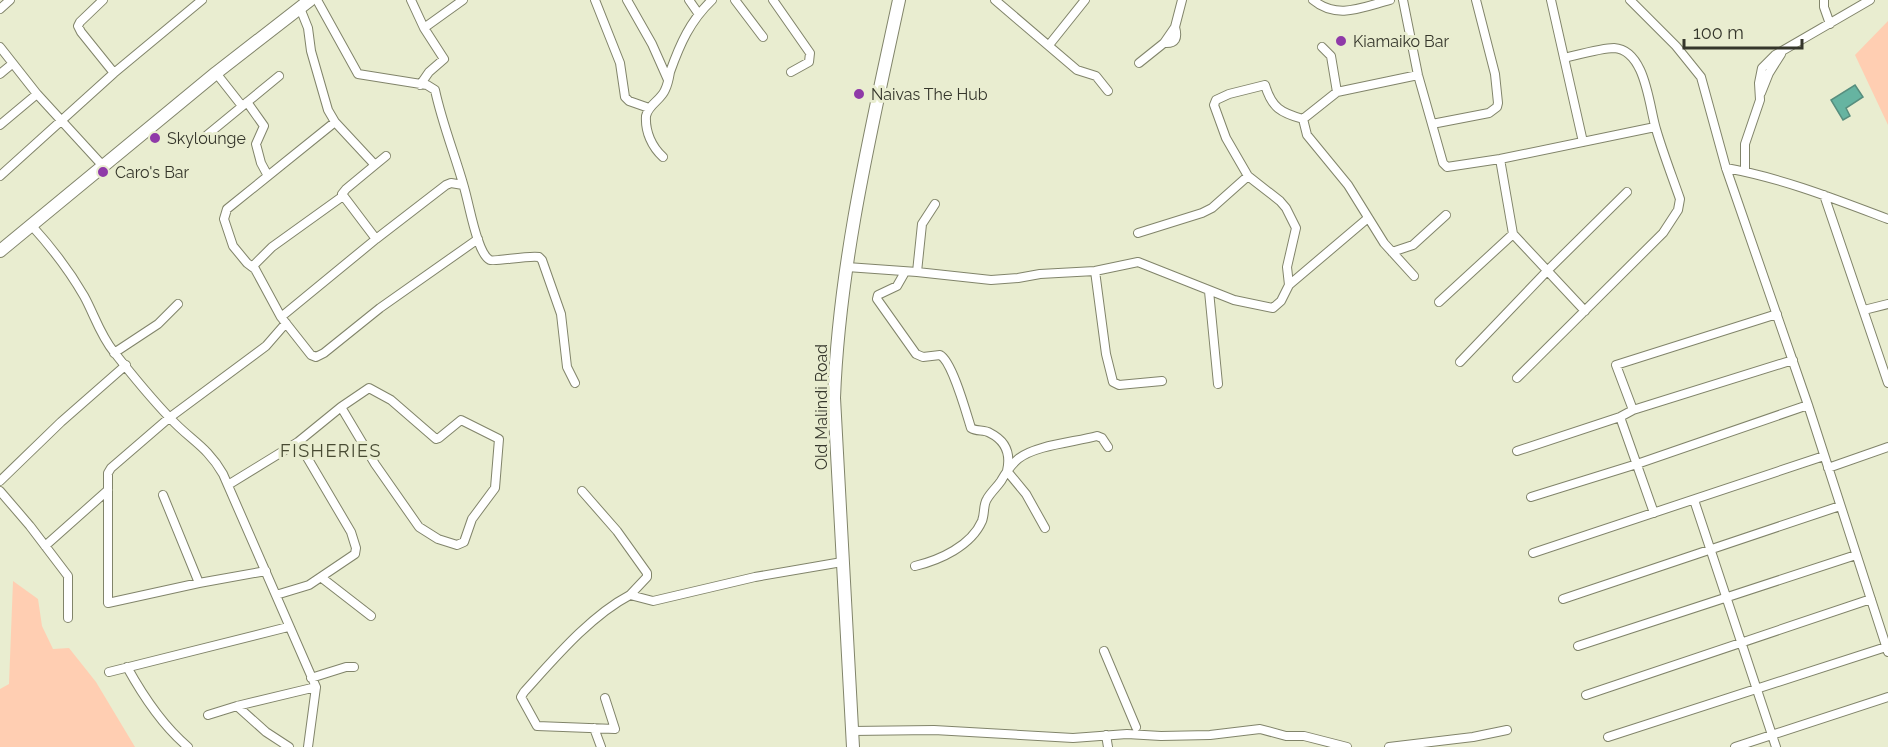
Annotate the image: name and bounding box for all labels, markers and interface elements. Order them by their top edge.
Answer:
scale bar [1684,12,1802,50]
text: 100 m [1693,22,1744,43]
place label: Kiamaiko Bar [1353,32,1449,51]
marker: Kiamaiko Bar [1334,34,1348,48]
place label: Naivas The Hub [871,85,988,104]
marker: Naivas The Hub [852,87,866,101]
place label: Skylounge [167,129,246,148]
marker: Skylounge [148,131,162,145]
place label: Caro's Bar [115,163,190,182]
marker: Caro's Bar [96,165,110,179]
street label: Old Malindi Road [812,344,831,470]
district label: FISHERIES [280,440,382,461]

